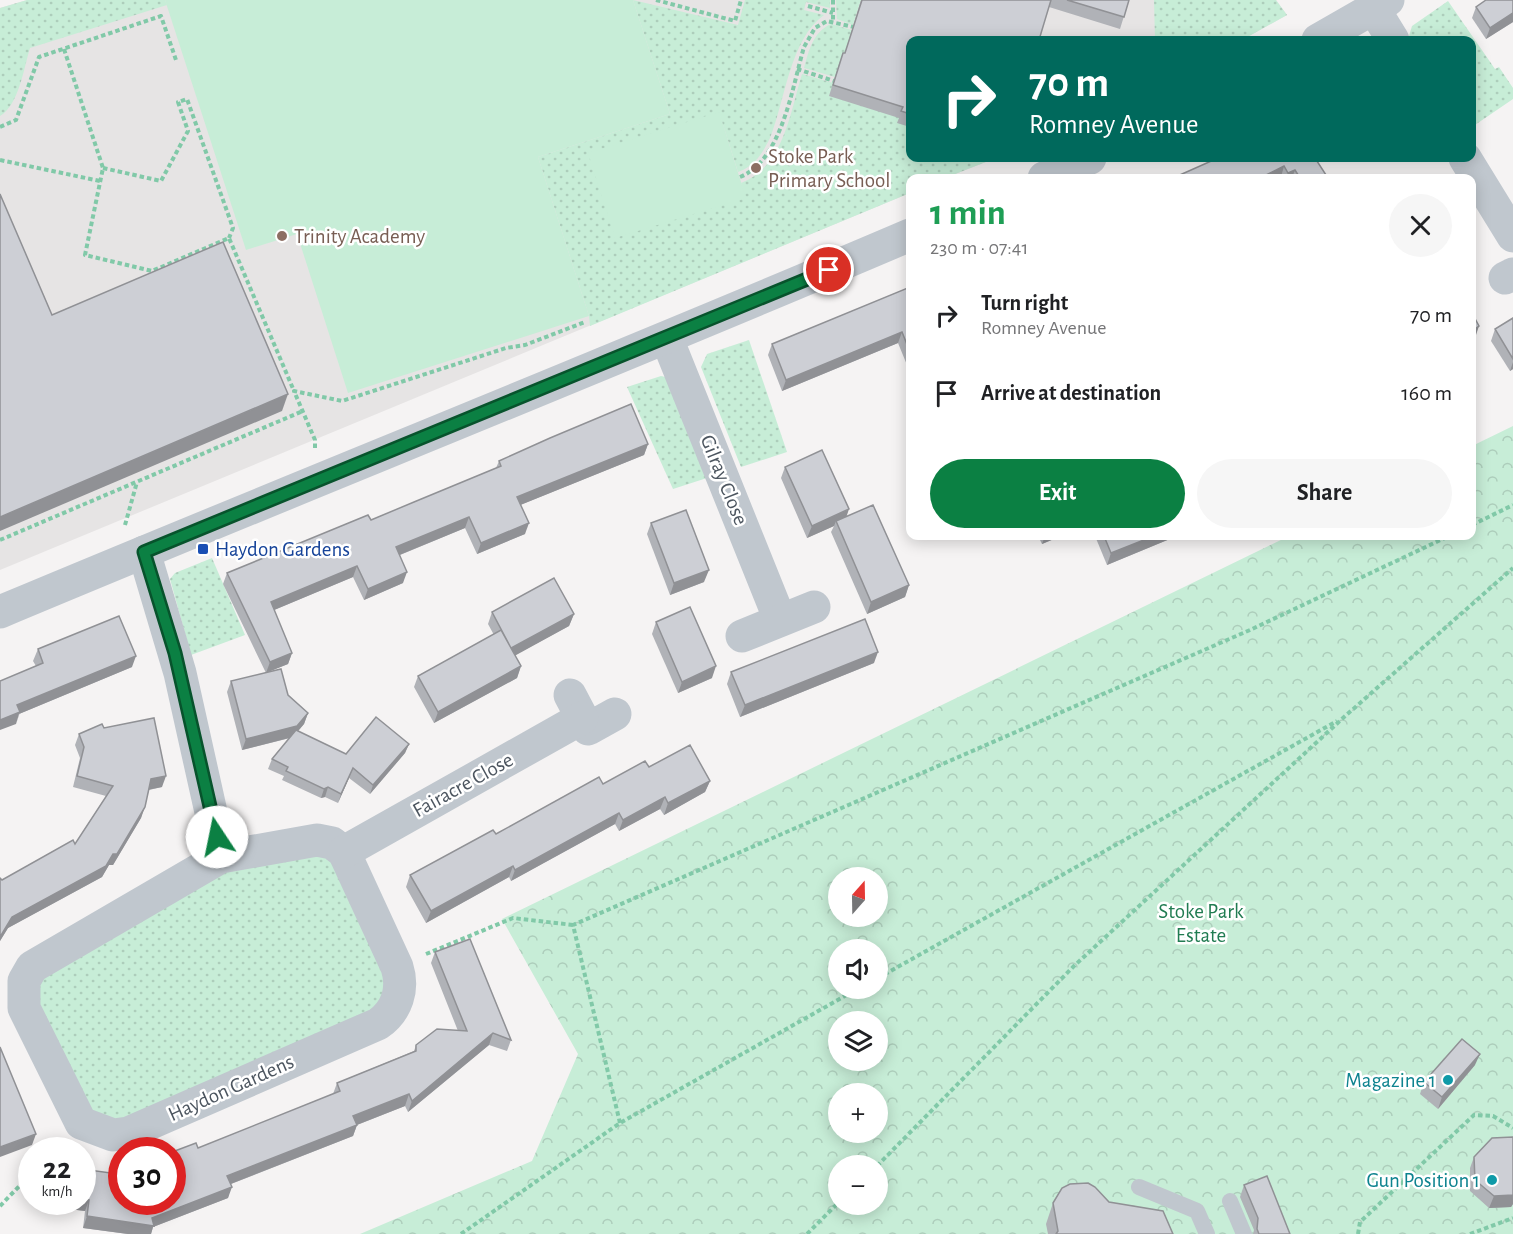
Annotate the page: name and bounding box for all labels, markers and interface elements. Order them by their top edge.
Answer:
icon: right [930,60,1008,138]
text: 70 m [1029,62,1109,104]
text: Romney Avenue [1029,111,1198,138]
place label: Stoke Park Primary School [768,146,891,191]
marker: Stoke Park Primary School [749,161,763,175]
button: close [1389,194,1452,257]
text: 1 min [930,195,1006,231]
place label: Trinity Academy [294,226,425,247]
marker: Trinity Academy [275,229,289,243]
text: 230 m · 07:41 [930,238,1028,258]
pin [803,244,854,295]
icon: arrive [812,253,845,286]
text: Turn right [981,292,1068,314]
icon: right [930,299,963,332]
text: 70 m [1410,304,1452,326]
text: Romney Avenue [981,318,1106,338]
icon: arrive [930,377,963,410]
text: Arrive at destination [981,382,1161,404]
text: 160 m [1401,382,1452,404]
street label: Gilray Close [696,432,752,528]
button: Exit [930,459,1185,528]
button: Share [1197,459,1452,528]
place label: Haydon Gardens [215,539,350,560]
marker: Haydon Gardens [196,542,210,556]
street label: Fairacre Close [409,749,517,821]
position arrow [185,805,249,869]
north arrow [828,867,888,927]
map controls [828,867,888,1215]
park label: Stoke Park Estate [1158,901,1244,946]
button: sound [828,939,888,999]
button: layers [828,1011,888,1071]
street label: Haydon Gardens [165,1051,297,1125]
place label: Magazine 1 [1345,1070,1436,1091]
marker: Magazine 1 [1441,1073,1455,1087]
button: + [828,1083,888,1143]
speed limit sign: 30 [108,1137,186,1215]
text: 22 [43,1154,71,1184]
button: − [828,1155,888,1215]
place label: Gun Position 1 [1366,1170,1480,1191]
marker: Gun Position 1 [1485,1173,1499,1187]
text: km/h [42,1184,72,1199]

